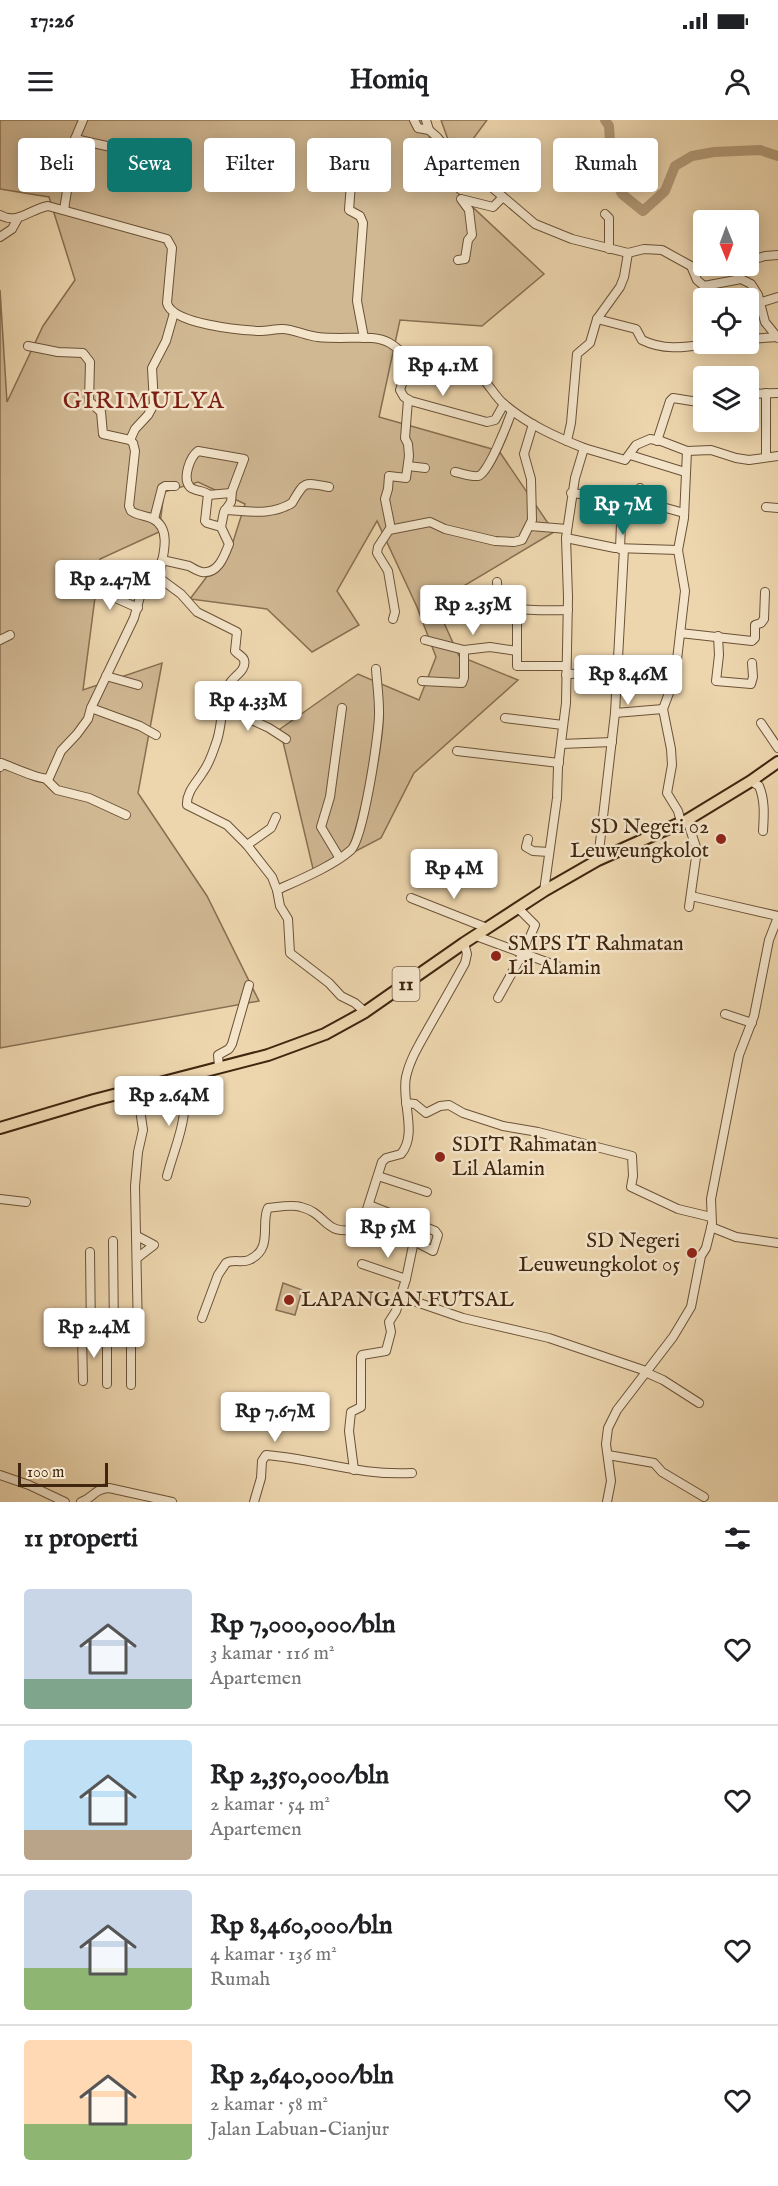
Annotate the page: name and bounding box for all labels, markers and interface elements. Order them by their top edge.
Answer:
text: 17:26 [30,7,74,35]
text: Homiq [350,64,428,98]
icon: menu [24,65,57,98]
icon: person [721,65,754,98]
chip: Beli [18,138,95,192]
chip: Sewa [107,138,192,192]
chip: Filter [204,138,295,192]
chip: Baru [307,138,391,192]
chip: Apartemen [403,138,541,192]
chip: Rumah [553,138,658,192]
north arrow [693,210,759,276]
map controls [693,210,759,432]
button: locate [693,288,759,354]
pin: Rp 4.1M [388,346,498,397]
text: Rp 4.1M [407,353,479,378]
button: layers [693,366,759,432]
district label: GIRIMULYA [63,386,225,417]
pin: Rp 7M [581,485,665,536]
text: Rp 7M [594,492,652,517]
pin: Rp 2.47M [48,560,172,611]
text: Rp 2.47M [69,567,151,592]
pin: Rp 2.35M [411,585,535,636]
text: Rp 2.35M [434,592,512,617]
pin: Rp 8.46M [566,655,690,706]
text: Rp 8.46M [588,662,668,687]
pin: Rp 4.33M [186,681,310,732]
text: Rp 4.33M [209,688,287,713]
place label: SD Negeri 02 Leuweungkolot [570,814,709,865]
marker: SD Negeri 02 Leuweungkolot [714,832,728,846]
pin: Rp 4M [412,849,496,900]
text: Rp 4M [425,856,483,881]
place label: SMPS IT Rahmatan Lil Alamin [508,931,684,982]
marker: SMPS IT Rahmatan Lil Alamin [489,949,503,963]
road number: 11 [392,967,420,1001]
pin: Rp 2.64M [107,1076,231,1127]
text: Rp 2.64M [128,1083,210,1108]
place label: SDIT Rahmatan Lil Alamin [452,1132,597,1183]
marker: SDIT Rahmatan Lil Alamin [433,1150,447,1164]
pin: Rp 5M [346,1208,430,1259]
text: Rp 5M [360,1215,416,1240]
place label: SD Negeri Leuweungkolot 05 [519,1228,680,1279]
marker: SD Negeri Leuweungkolot 05 [685,1246,699,1260]
place label: LAPANGAN FUTSAL [301,1287,514,1314]
marker: LAPANGAN FUTSAL [282,1293,296,1307]
pin: Rp 2.4M [39,1308,149,1359]
text: Rp 2.4M [58,1315,130,1340]
pin: Rp 7.67M [213,1392,337,1443]
text: Rp 7.67M [235,1399,315,1424]
scale bar [18,1460,108,1488]
text: 100 m [27,1463,64,1483]
text: 11 properti [24,1522,138,1555]
icon: filters [721,1522,754,1555]
text: Rp 7,000,000/bln [210,1608,396,1641]
icon: home [72,1613,144,1685]
icon: heart [721,1633,754,1666]
text: 3 kamar · 116 m² [210,1641,335,1666]
text: Apartemen [210,1666,302,1691]
text: Rp 2,350,000/bln [210,1759,389,1792]
icon: home [72,1764,144,1836]
icon: heart [721,1784,754,1817]
text: 2 kamar · 54 m² [210,1792,330,1817]
text: Apartemen [210,1817,302,1842]
text: Rp 8,460,000/bln [210,1909,392,1942]
icon: home [72,1914,144,1986]
icon: heart [721,1934,754,1967]
text: 4 kamar · 136 m² [210,1942,337,1967]
text: Rumah [210,1967,270,1992]
text: Rp 2,640,000/bln [210,2059,394,2092]
icon: home [72,2064,144,2136]
icon: heart [721,2084,754,2117]
text: 2 kamar · 58 m² [210,2092,328,2117]
text: Jalan Labuan-Cianjur [210,2117,389,2142]

